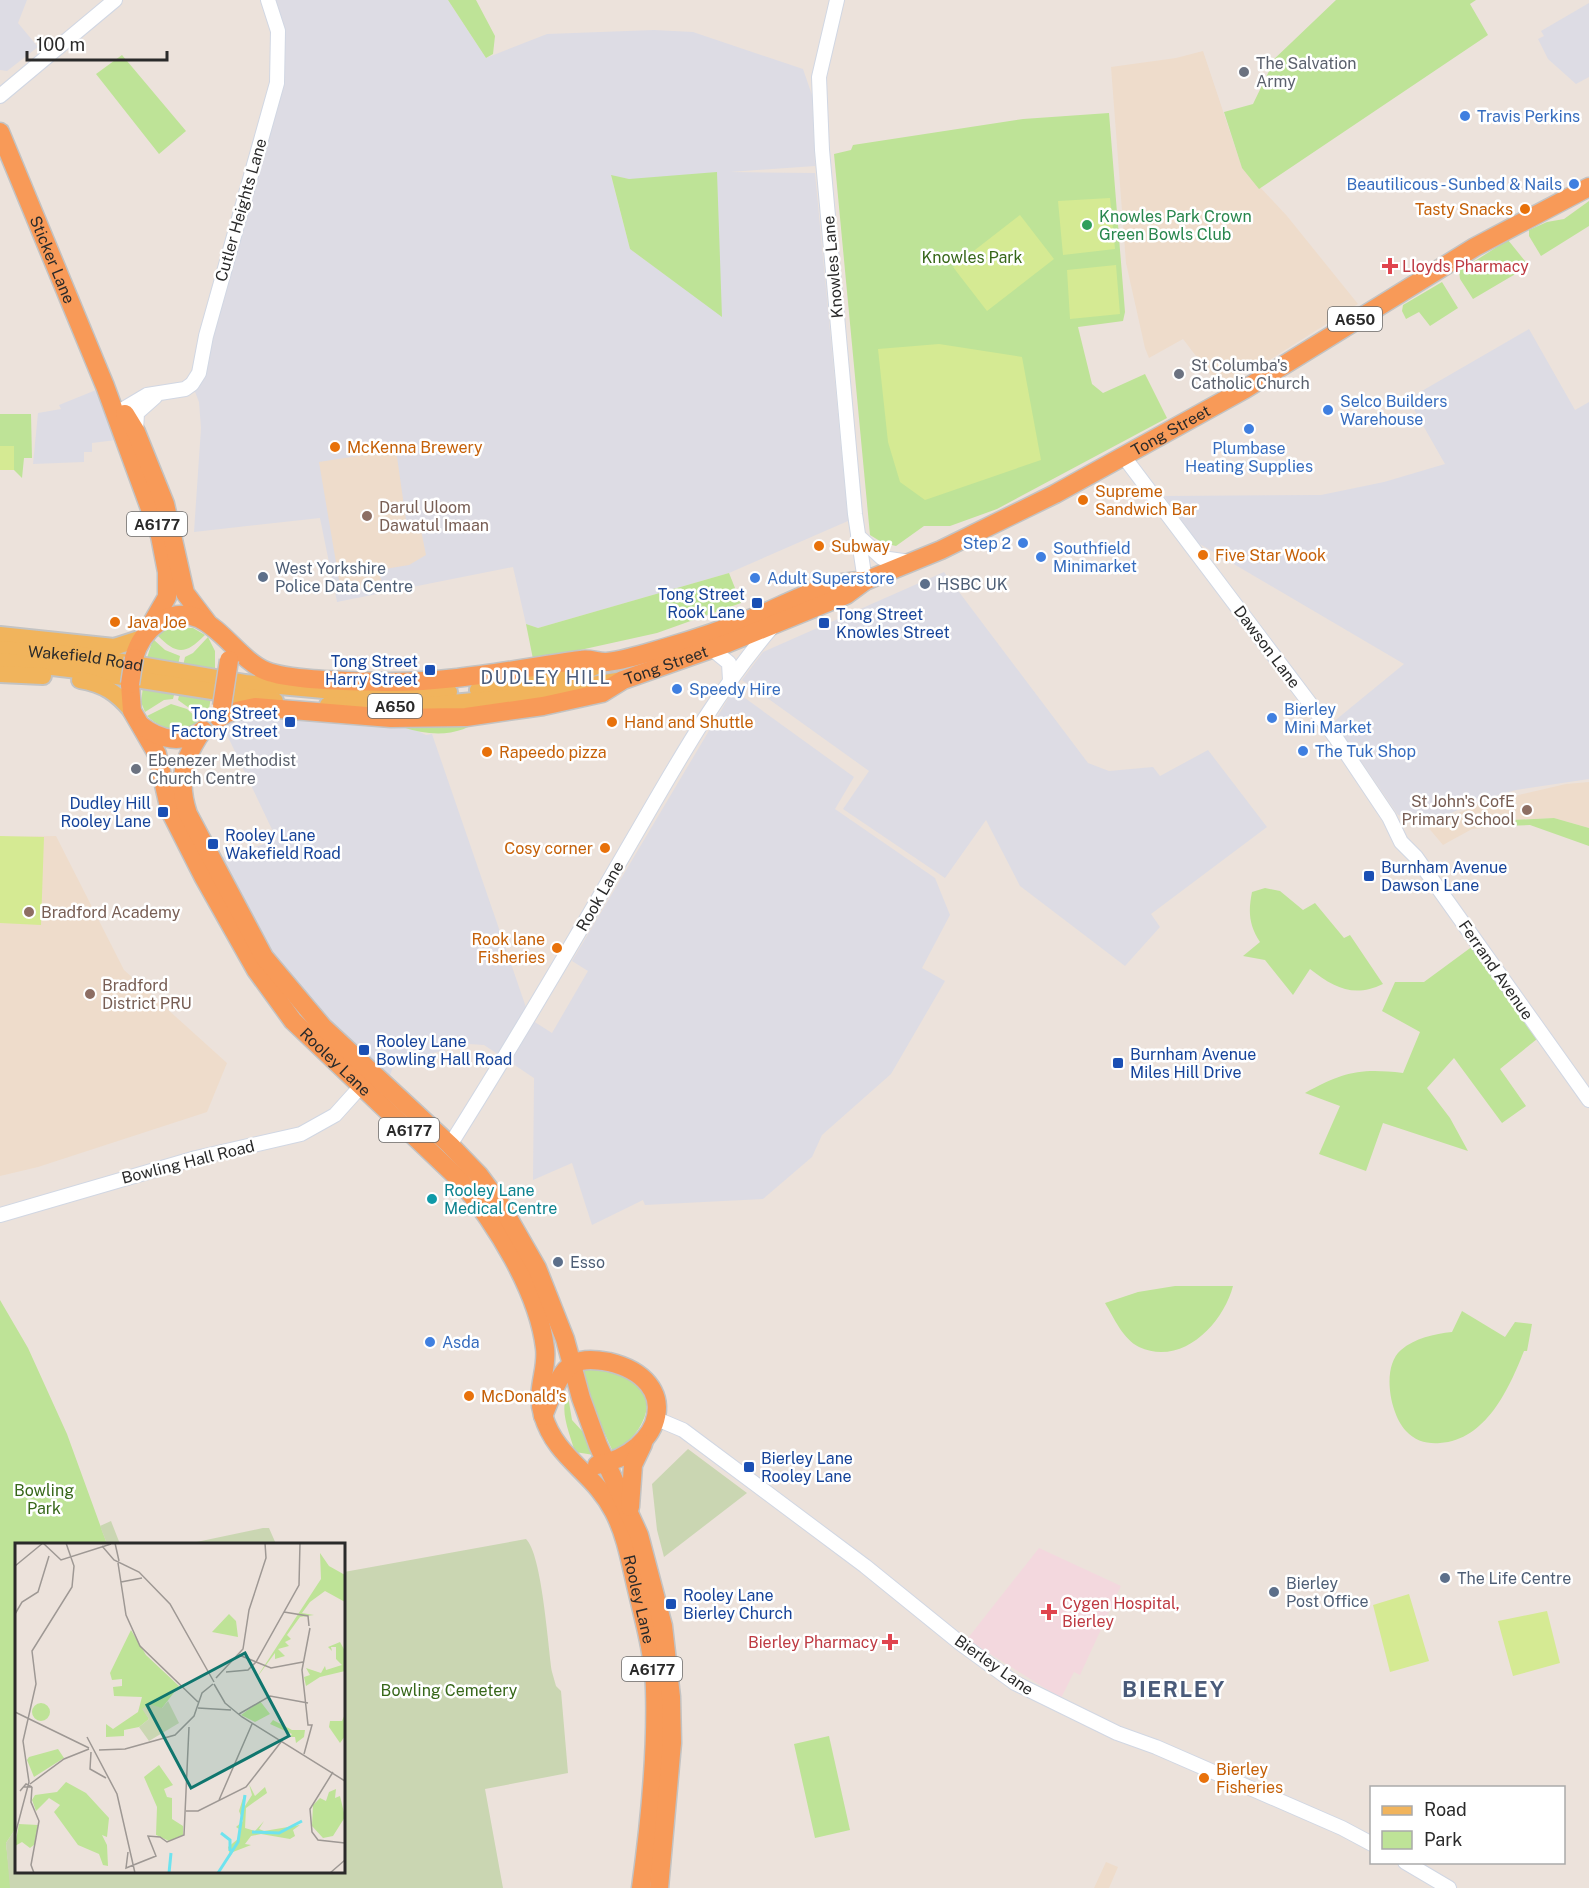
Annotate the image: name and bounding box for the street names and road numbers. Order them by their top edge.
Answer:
street label: Cutler Heights Lane [211,136,271,284]
street label: Sticker Lane [26,213,79,306]
street label: Knowles Lane [819,215,847,319]
road number: A650 [1328,307,1382,331]
street label: Tong Street [1128,401,1214,460]
road number: A6177 [127,512,187,536]
street label: Dawson Lane [1230,602,1304,692]
street label: Tong Street [622,641,710,688]
street label: Wakefield Road [27,642,144,675]
road number: A650 [368,694,422,718]
street label: Rook Lane [572,858,628,934]
street label: Ferrand Avenue [1455,917,1537,1023]
street label: Rooley Lane [296,1023,375,1100]
road number: A6177 [379,1118,439,1142]
street label: Bowling Hall Road [120,1136,256,1188]
street label: Rooley Lane [620,1553,659,1645]
street label: Bierley Lane [951,1631,1037,1699]
road number: A6177 [622,1657,682,1681]

